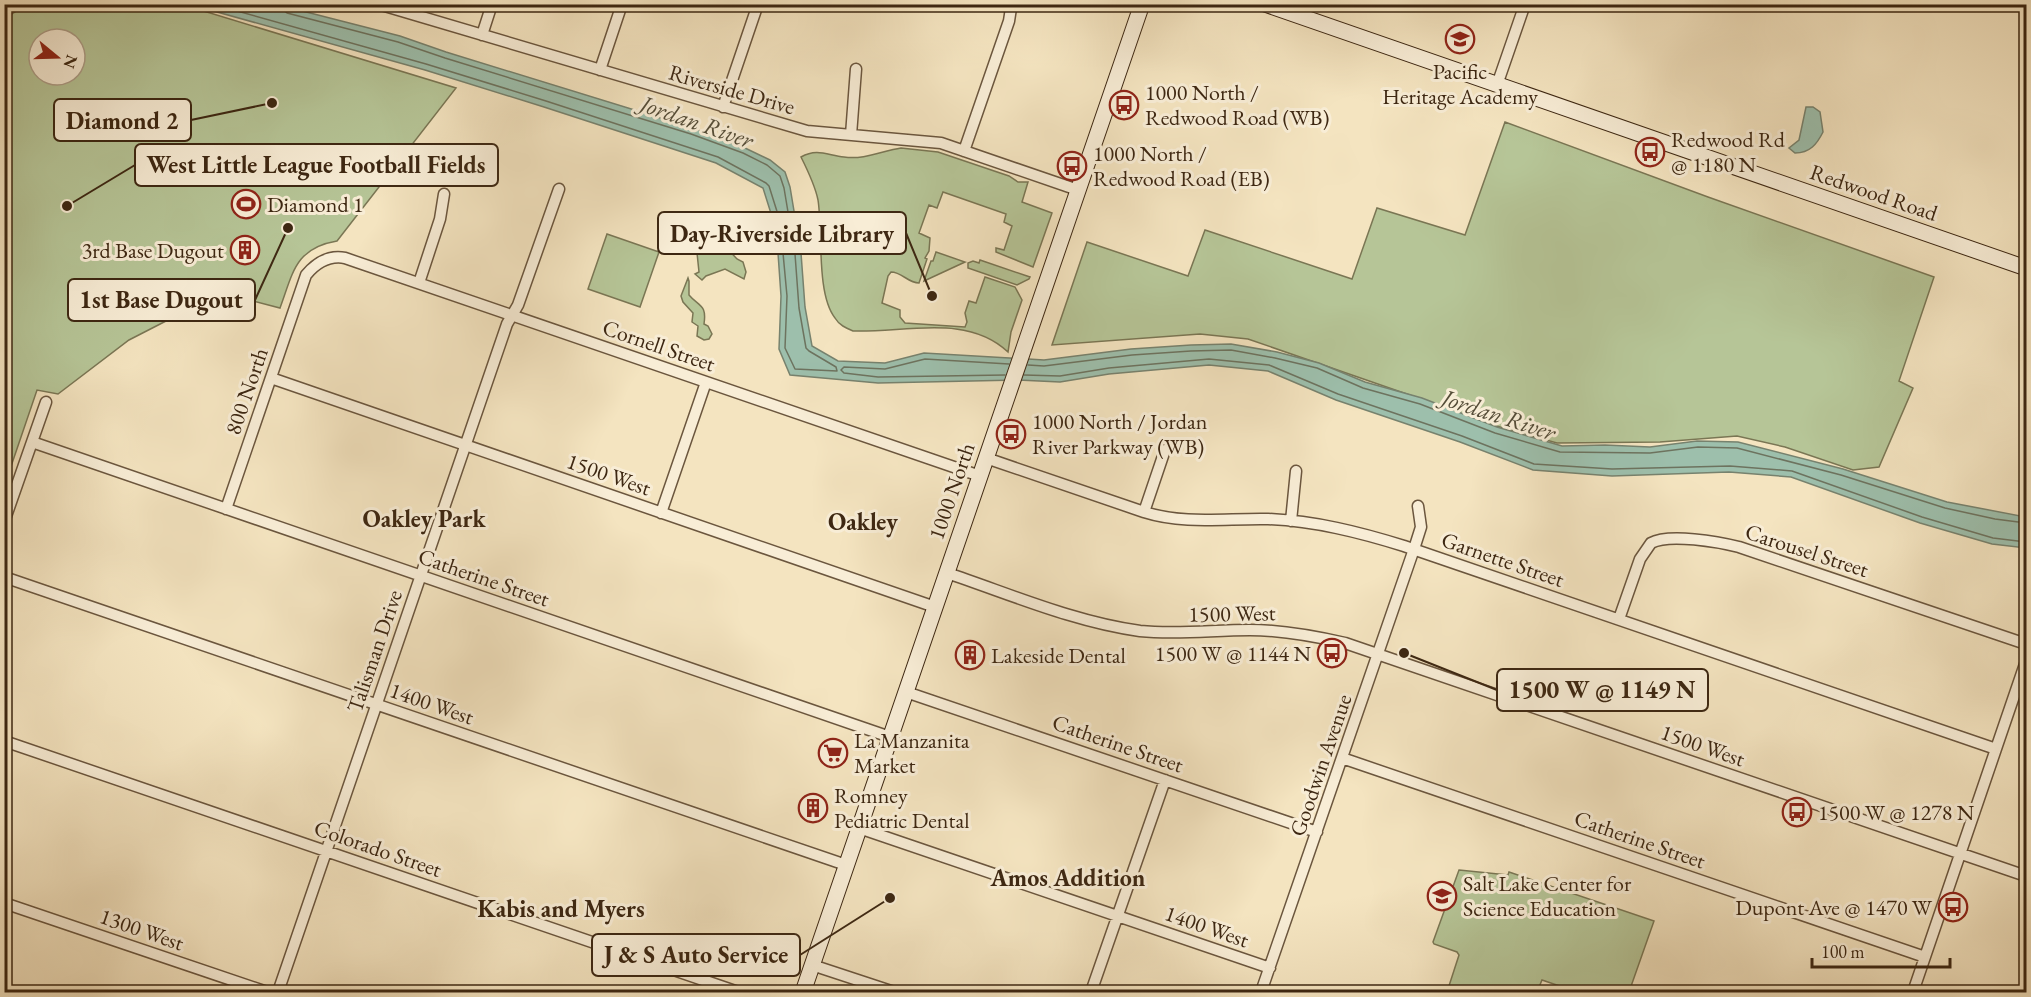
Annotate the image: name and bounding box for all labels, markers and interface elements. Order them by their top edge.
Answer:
school or university icon: Pacific Heritage Academy [1444,23,1476,55]
north arrow [27,27,87,87]
text: N [59,52,83,71]
place label: Pacific Heritage Academy [1382,57,1538,111]
street label: Riverside Drive [666,58,799,121]
place label: 1000 North / Redwood Road (WB) [1145,78,1329,132]
water label: Jordan River [632,86,759,156]
bus stop icon: 1000 North / Redwood Road (WB) [1108,89,1140,121]
callout: Diamond 2 [54,99,191,141]
text: Diamond 2 [66,105,179,136]
place label: Redwood Rd @ 1180 N [1671,125,1786,179]
bus stop icon: Redwood Rd @ 1180 N [1634,136,1666,168]
place label: 1000 North / Redwood Road (EB) [1093,139,1270,193]
callout: West Little League Football Fields [135,144,498,186]
text: West Little League Football Fields [147,149,485,181]
bus stop icon: 1000 North / Redwood Road (EB) [1056,150,1088,182]
street label: Redwood Road [1806,157,1942,228]
sports icon: Diamond 1 [230,188,262,220]
place label: Diamond 1 [267,190,363,219]
callout: Day-Riverside Library [658,212,906,254]
text: Day-Riverside Library [670,218,895,250]
building icon: 3rd Base Dugout [229,234,261,266]
place label: 3rd Base Dugout [82,236,224,265]
callout: 1st Base Dugout [68,279,255,321]
text: 1st Base Dugout [79,284,243,316]
street label: Cornell Street [599,313,719,378]
street label: 800 North [218,344,275,438]
water label: Jordan River [1434,380,1561,448]
place label: 1000 North / Jordan River Parkway (WB) [1032,407,1208,461]
bus stop icon: 1000 North / Jordan River Parkway (WB) [995,418,1027,450]
street label: 1000 North [921,439,982,543]
street label: 1500 West [563,447,655,502]
district label: Oakley Park [362,503,486,535]
district label: Oakley [828,506,898,538]
street label: Carousel Street [1742,517,1872,584]
street label: Garnette Street [1438,525,1568,594]
street label: Catherine Street [414,541,553,613]
street label: Talisman Drive [340,586,409,716]
street label: 1500 West [1188,598,1276,629]
bus stop icon: 1500 W @ 1144 N [1316,637,1348,669]
building icon: Lakeside Dental [954,639,986,671]
place label: 1500 W @ 1144 N [1155,639,1312,668]
place label: Lakeside Dental [991,641,1126,670]
callout: 1500 W @ 1149 N [1497,669,1708,711]
text: 1500 W @ 1149 N [1509,674,1696,705]
street label: 1400 West [386,676,478,731]
street label: Goodwin Avenue [1283,690,1359,840]
street label: Catherine Street [1048,707,1187,779]
street label: 1500 West [1657,718,1749,773]
place label: La Manzanita Market [854,726,970,780]
supermarket icon: La Manzanita Market [817,737,849,769]
place label: Romney Pediatric Dental [834,781,969,835]
building icon: Romney Pediatric Dental [797,792,829,824]
bus stop icon: 1500 W @ 1278 N [1781,796,1813,828]
place label: 1500 W @ 1278 N [1818,798,1975,827]
street label: Catherine Street [1570,803,1709,875]
street label: Colorado Street [310,813,446,884]
district label: Amos Addition [990,862,1146,893]
place label: Salt Lake Center for Science Education [1463,869,1632,923]
school or university icon: Salt Lake Center for Science Education [1426,880,1458,912]
bus stop icon: Dupont Ave @ 1470 W [1937,891,1969,923]
district label: Kabis and Myers [477,893,645,925]
place label: Dupont Ave @ 1470 W [1735,893,1933,922]
street label: 1400 West [1161,899,1253,954]
street label: 1300 West [96,902,188,957]
scale bar [1812,931,1950,969]
callout: J & S Auto Service [592,934,800,976]
text: J & S Auto Service [602,939,788,970]
text: 100 m [1821,940,1865,963]

